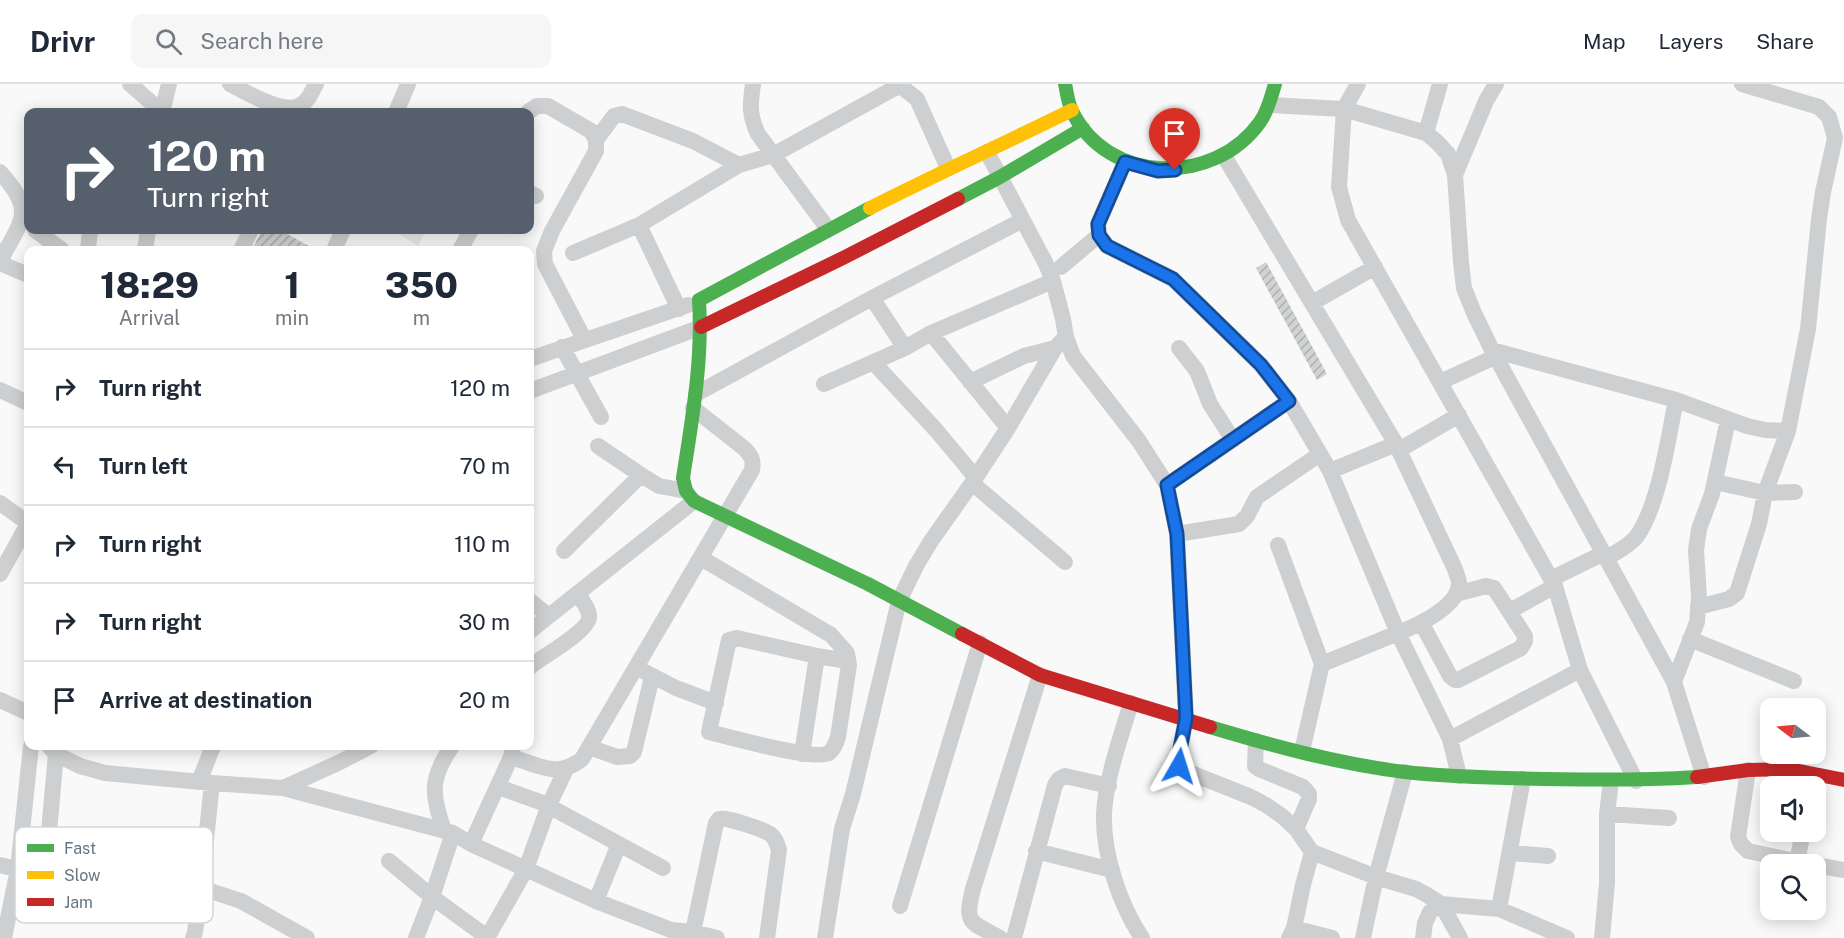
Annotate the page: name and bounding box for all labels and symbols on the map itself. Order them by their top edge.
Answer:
pin [1149,108,1200,170]
north arrow [1760,698,1826,764]
position arrow [1147,734,1211,798]
legend [15,827,213,923]
text: Fast [64,839,96,858]
text: Slow [64,866,101,885]
text: Jam [64,893,93,912]

